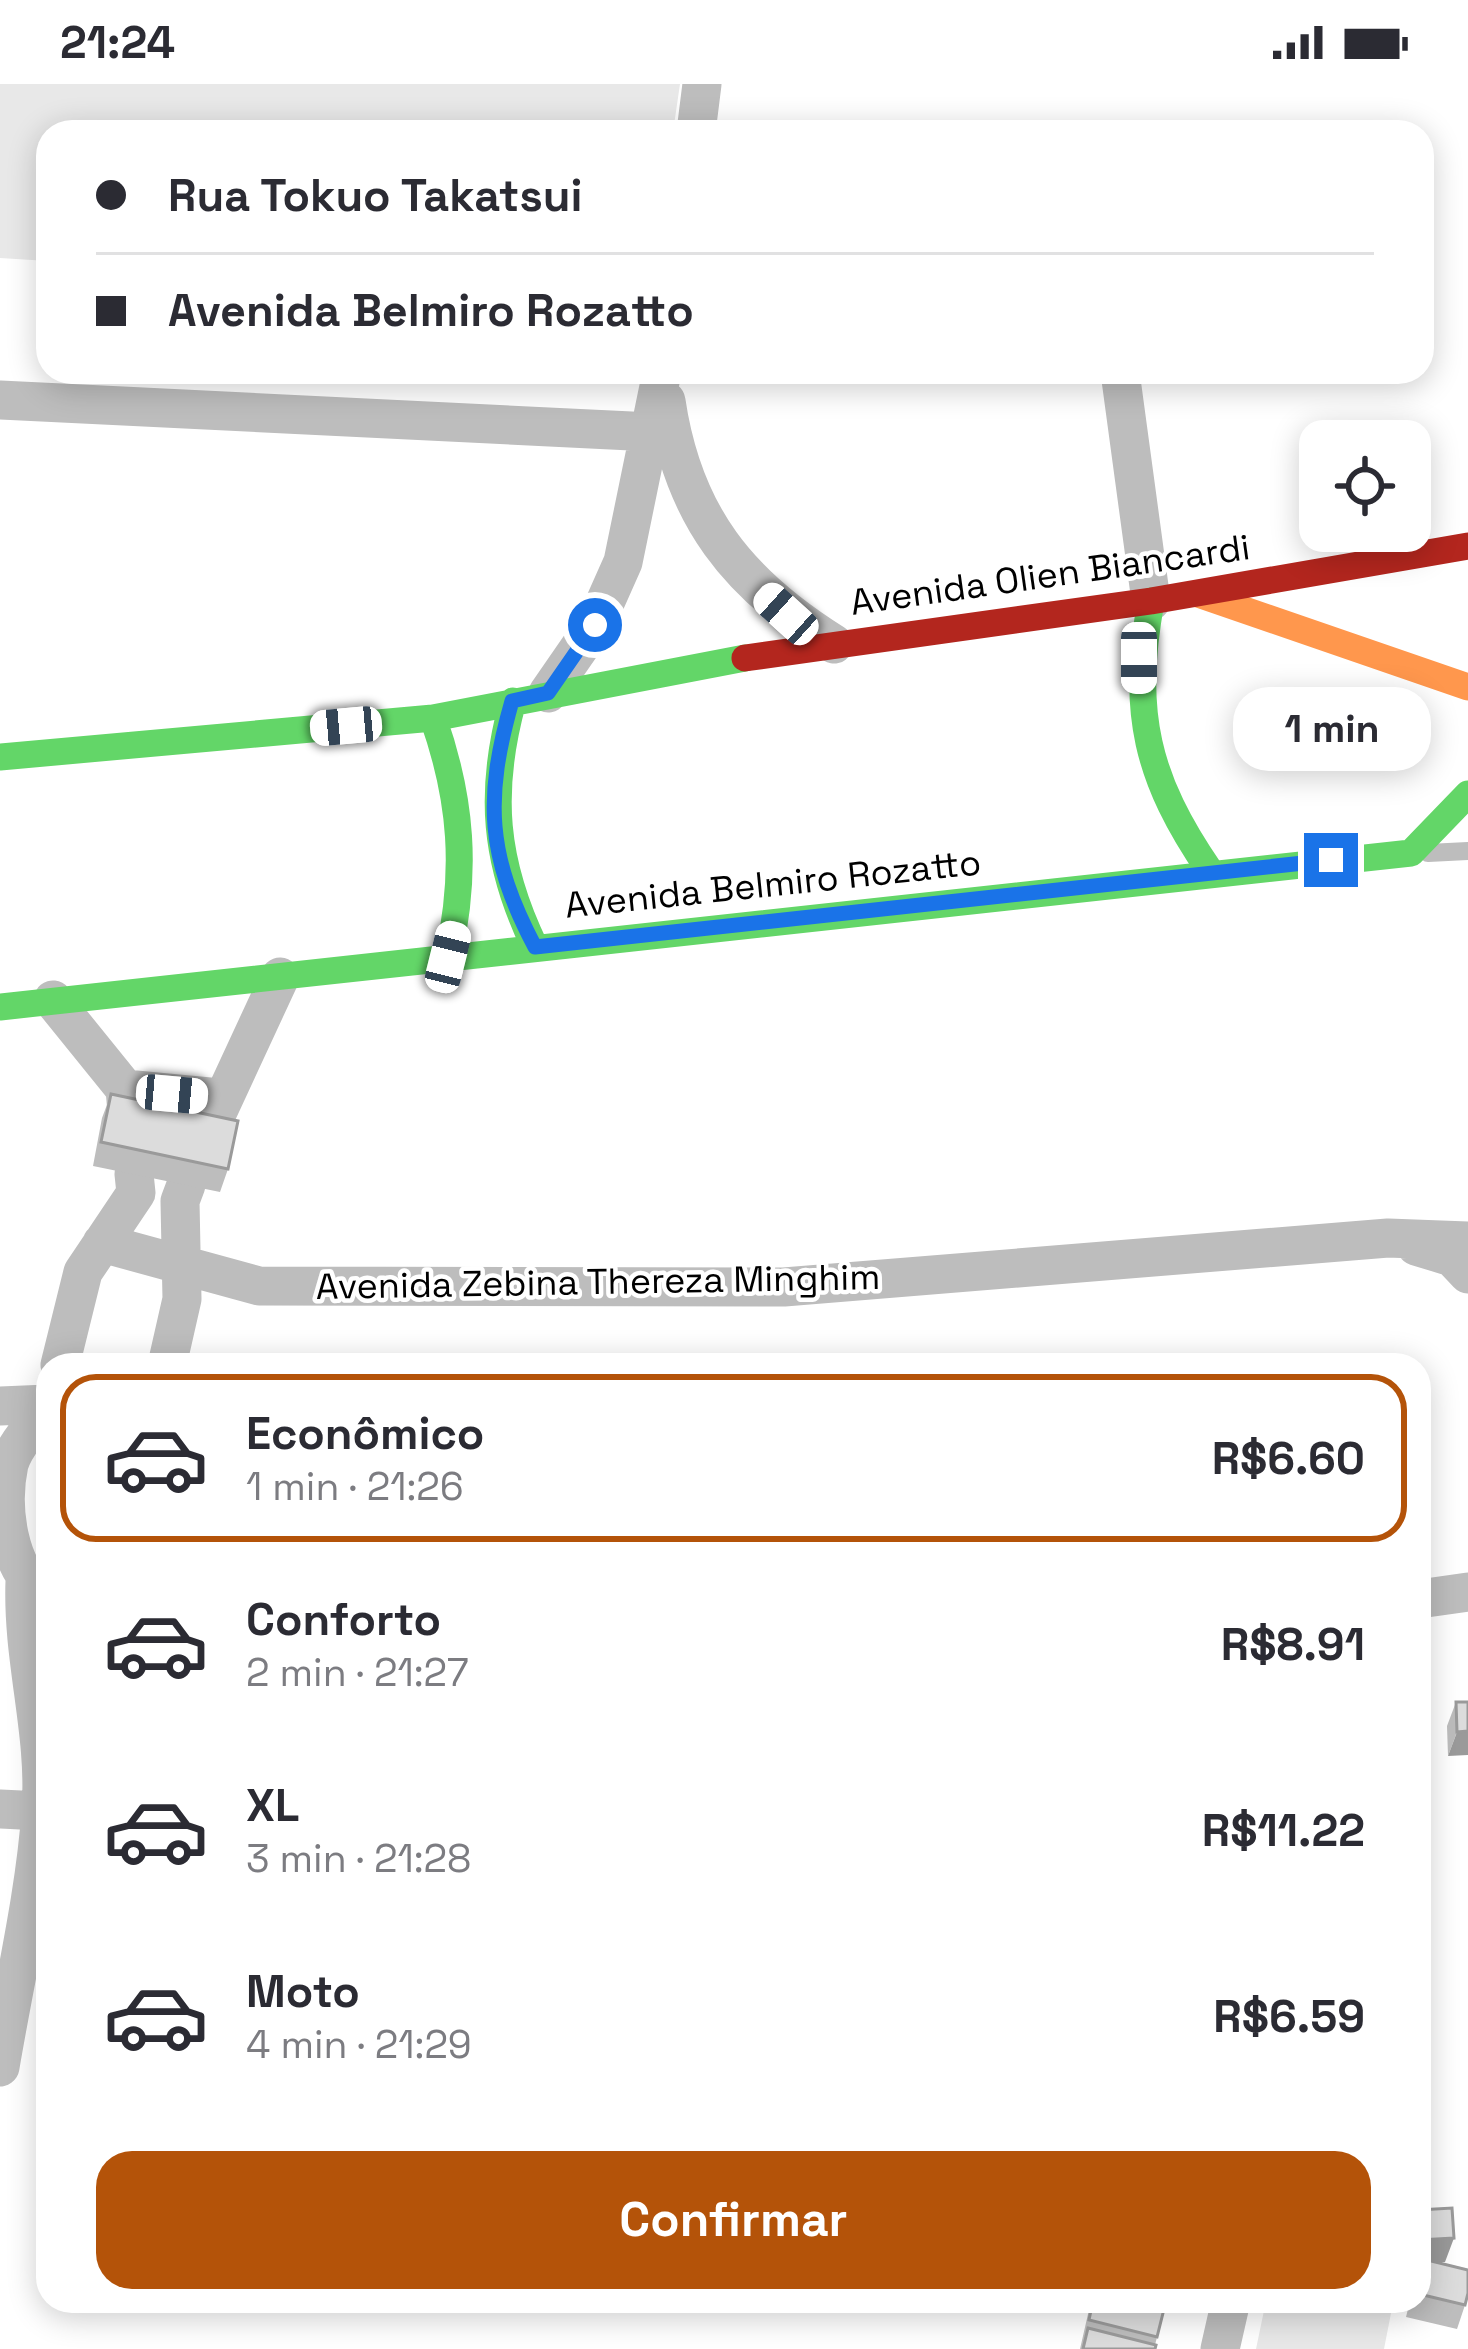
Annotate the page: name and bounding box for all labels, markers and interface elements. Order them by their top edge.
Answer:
text: 21:24 [60,14,175,71]
text: Rua Tokuo Takatsui [168,167,582,224]
text: Avenida Belmiro Rozatto [168,282,694,339]
map controls [1299,420,1431,552]
button: locate [1299,420,1431,552]
street label: Avenida Olien Biancardi [847,524,1253,626]
car [747,577,825,651]
route start [568,598,622,652]
car [1121,622,1157,694]
callout: 1 min [1232,686,1430,770]
text: 1 min [1284,704,1380,753]
car [309,705,383,747]
route end [1304,833,1358,887]
street label: Avenida Belmiro Rozatto [563,839,983,929]
car [422,918,474,996]
car [135,1073,209,1115]
street label: Avenida Zebina Thereza Minghim [315,1254,881,1310]
icon: car [102,1404,210,1512]
text: Econômico [246,1405,484,1462]
text: R$6.60 [1212,1430,1365,1487]
text: 1 min · 21:26 [246,1462,464,1511]
icon: car [102,1590,210,1698]
text: Conforto [246,1591,441,1648]
text: R$8.91 [1221,1616,1365,1673]
text: 2 min · 21:27 [246,1648,469,1697]
icon: car [102,1776,210,1884]
text: XL [246,1777,299,1834]
text: R$11.22 [1202,1802,1365,1859]
text: 3 min · 21:28 [246,1834,471,1883]
icon: car [102,1962,210,2070]
text: Moto [246,1963,360,2020]
text: R$6.59 [1213,1988,1365,2045]
text: 4 min · 21:29 [246,2020,472,2069]
button: Confirmar [96,2151,1371,2289]

